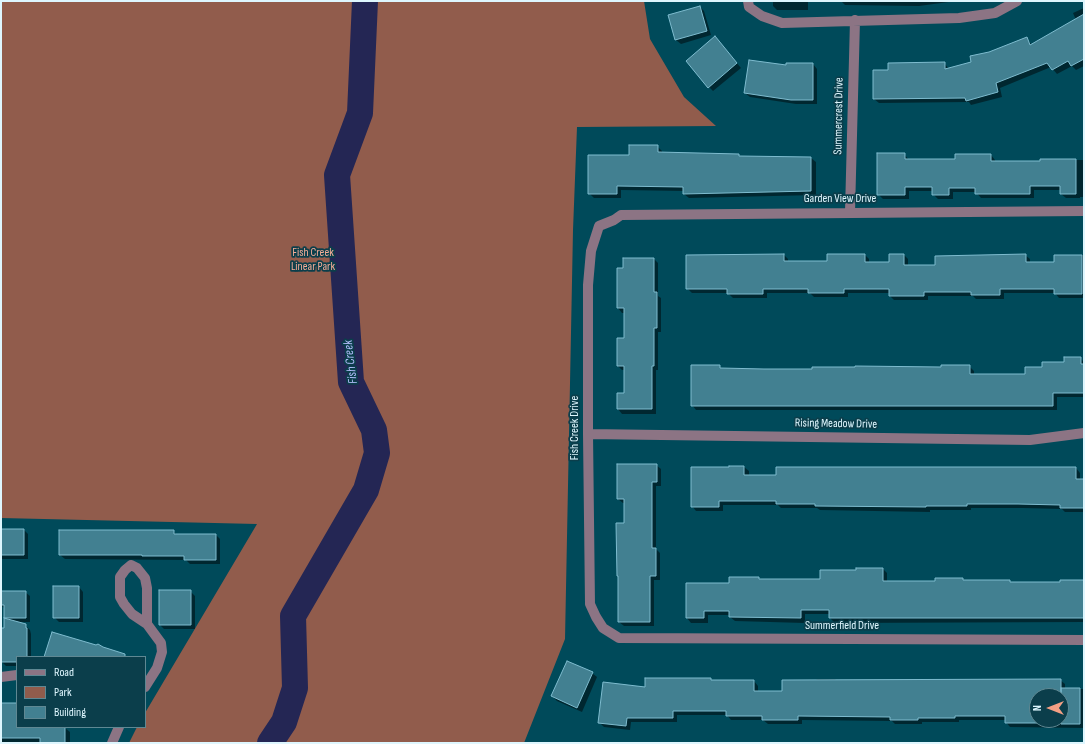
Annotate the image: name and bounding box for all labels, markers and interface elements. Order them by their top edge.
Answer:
street label: Summercrest Drive [831,77,847,155]
street label: Garden View Drive [804,192,876,206]
park label: Fish Creek Linear Park [291,246,335,274]
water label: Fish Creek [341,339,361,385]
street label: Fish Creek Drive [568,396,582,460]
street label: Rising Meadow Drive [795,416,877,432]
street label: Summerfield Drive [805,619,879,633]
legend [16,656,146,728]
text: Road [54,665,74,680]
text: Park [54,685,72,700]
north arrow [1029,688,1069,728]
text: Building [54,705,86,720]
text: N [1031,705,1044,711]

